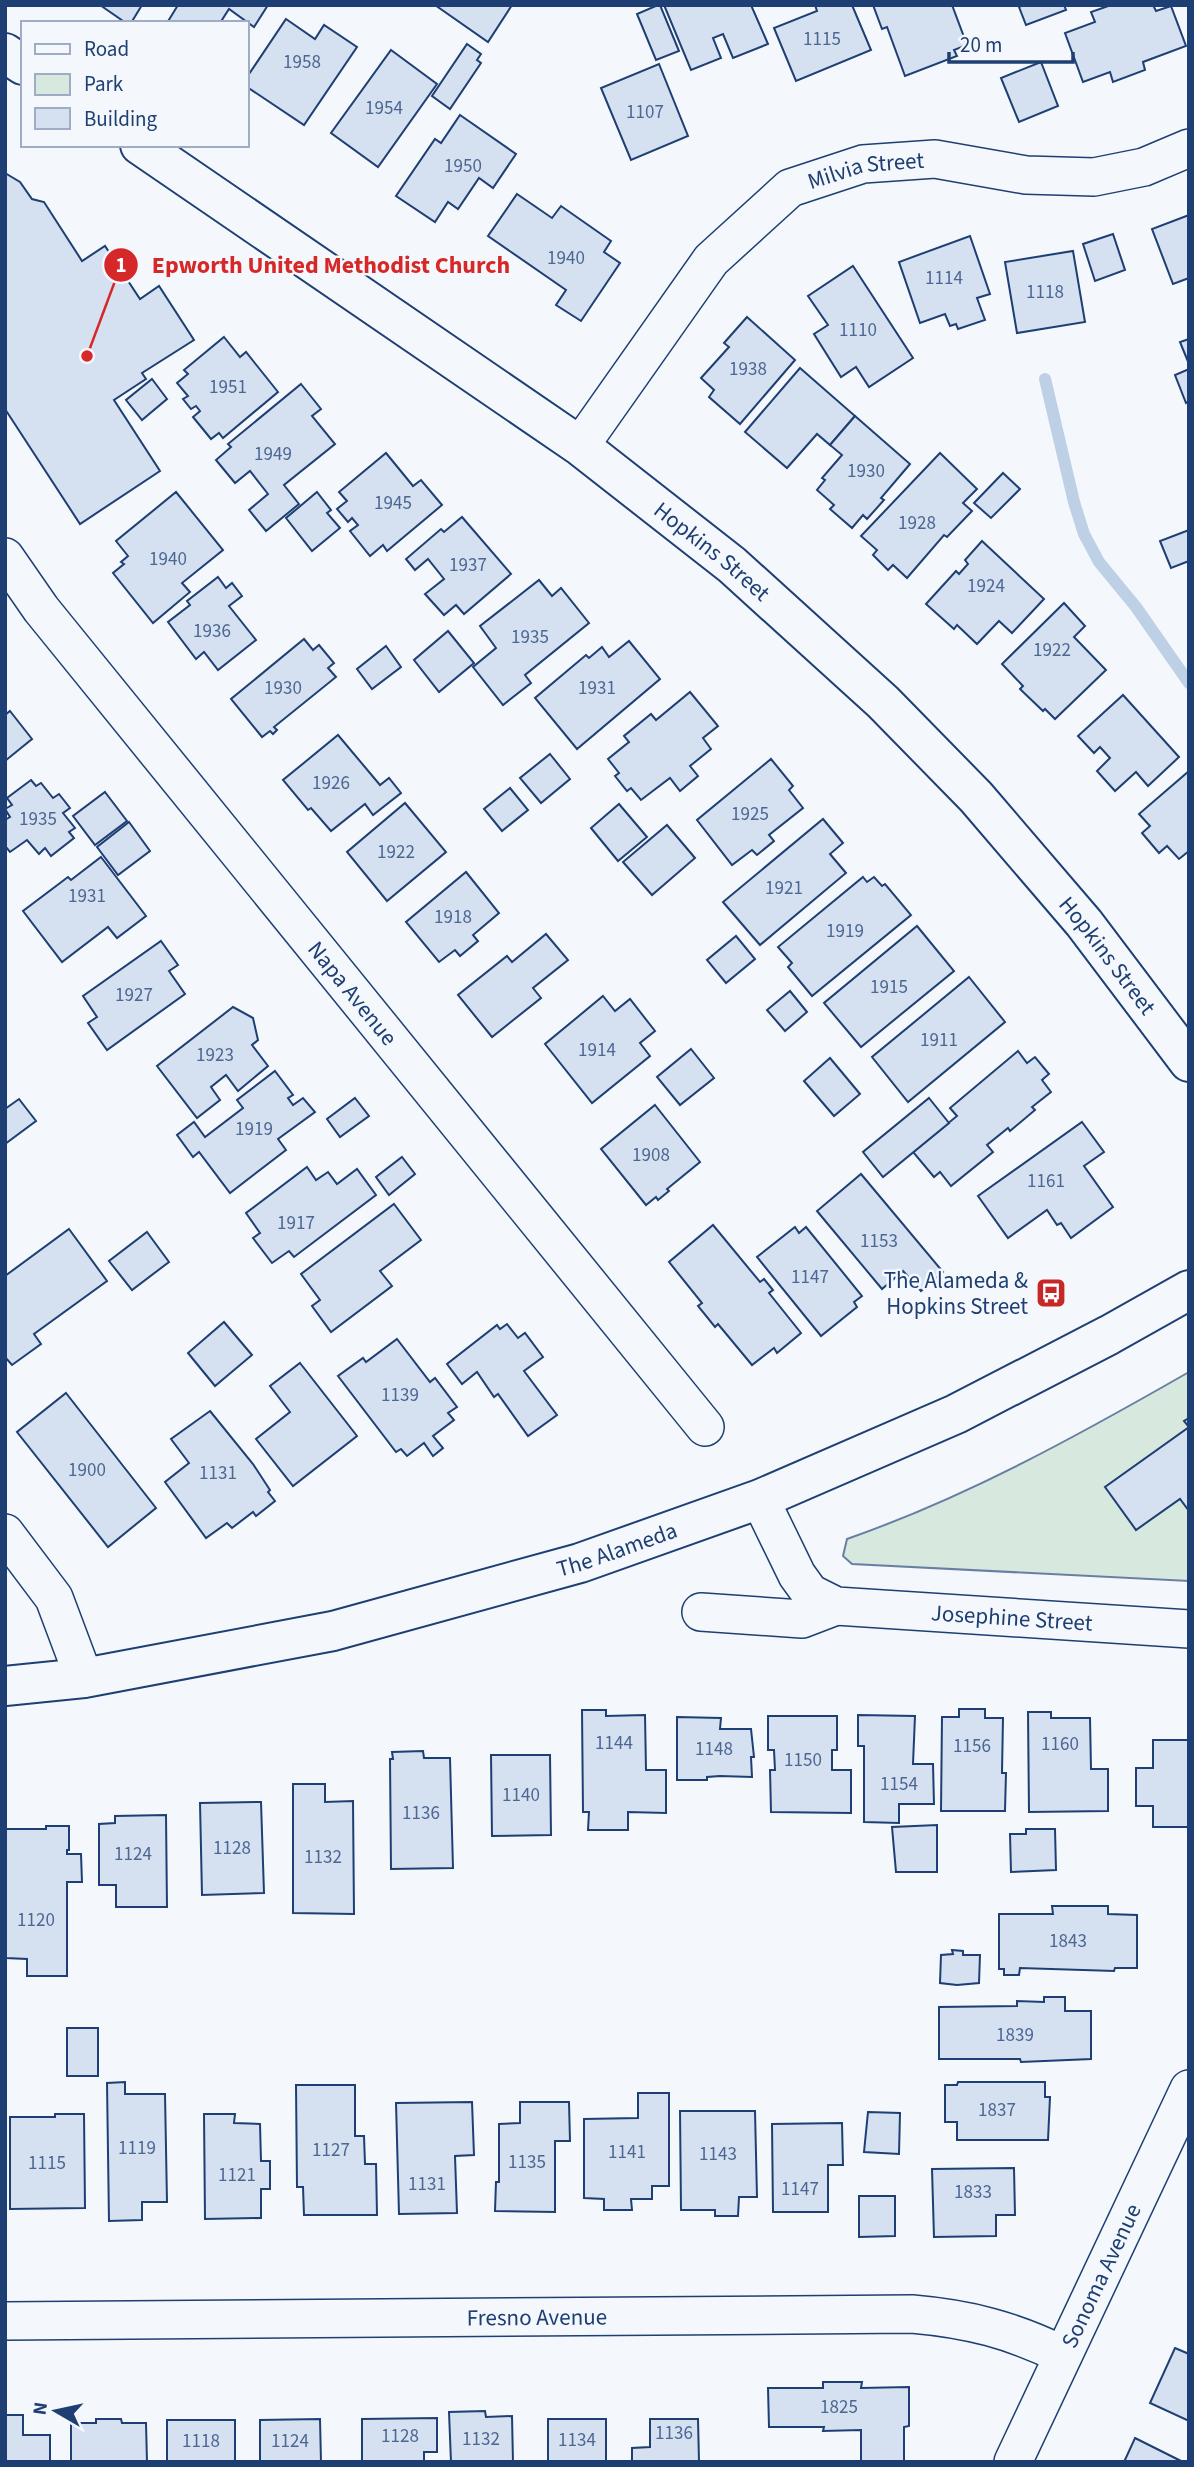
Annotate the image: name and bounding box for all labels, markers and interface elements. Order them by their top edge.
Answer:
legend [21,21,248,147]
scale bar [949,21,1073,65]
house number: 1115 [803,26,841,53]
text: 20 m [960,30,1002,60]
text: Road [84,34,129,64]
house number: 1958 [283,49,321,76]
text: Park [84,69,124,99]
house number: 1954 [365,95,403,122]
house number: 1107 [626,99,664,126]
text: Building [84,104,158,134]
street label: Milvia Street [803,143,925,198]
house number: 1950 [444,153,482,180]
callout: Epworth United Methodist Church [103,242,525,287]
house number: 1940 [547,245,585,272]
text: Epworth United Methodist Church [152,248,510,283]
text: 1 [115,250,127,280]
house number: 1114 [925,265,963,292]
house number: 1118 [1026,279,1064,306]
house number: 1110 [839,317,877,344]
house number: 1938 [729,356,767,383]
house number: 1951 [209,374,247,401]
house number: 1949 [254,441,292,468]
house number: 1930 [847,458,885,485]
house number: 1945 [374,490,412,517]
street label: Hopkins Street [647,493,778,609]
house number: 1928 [898,510,936,537]
house number: 1940 [149,546,187,573]
house number: 1937 [449,552,487,579]
house number: 1924 [967,573,1005,600]
house number: 1936 [193,618,231,645]
house number: 1935 [511,624,549,651]
house number: 1922 [1033,637,1071,664]
house number: 1930 [264,675,302,702]
house number: 1931 [578,675,616,702]
house number: 1926 [312,770,350,797]
house number: 1925 [731,801,769,828]
house number: 1935 [19,806,57,833]
house number: 1922 [377,839,415,866]
house number: 1921 [765,875,803,902]
house number: 1931 [68,883,106,910]
street label: Hopkins Street [1051,889,1164,1022]
house number: 1918 [434,904,472,931]
house number: 1919 [826,918,864,945]
street label: Napa Avenue [300,934,405,1052]
house number: 1915 [870,974,908,1001]
house number: 1927 [115,982,153,1009]
house number: 1911 [920,1027,958,1054]
house number: 1914 [578,1037,616,1064]
house number: 1923 [196,1042,234,1069]
house number: 1919 [235,1116,273,1143]
house number: 1908 [632,1142,670,1169]
house number: 1161 [1027,1168,1065,1195]
house number: 1917 [277,1210,315,1237]
house number: 1153 [860,1228,898,1255]
house number: 1147 [791,1264,829,1291]
place label: The Alameda & Hopkins Street [884,1264,1028,1323]
bus stop icon: The Alameda & Hopkins Street [1034,1276,1068,1310]
house number: 1139 [381,1382,419,1409]
house number: 1900 [68,1457,106,1484]
house number: 1131 [199,1460,237,1487]
street label: The Alameda [553,1513,682,1585]
street label: Josephine Street [930,1596,1094,1639]
house number: 1144 [595,1730,633,1757]
house number: 1160 [1041,1731,1079,1758]
house number: 1156 [953,1733,991,1760]
house number: 1148 [695,1736,733,1763]
house number: 1150 [784,1747,822,1774]
house number: 1154 [880,1771,918,1798]
house number: 1140 [502,1782,540,1809]
house number: 1136 [402,1800,440,1827]
house number: 1128 [213,1835,251,1862]
house number: 1124 [114,1841,152,1868]
house number: 1132 [304,1844,342,1871]
house number: 1120 [17,1907,55,1934]
house number: 1843 [1049,1928,1087,1955]
house number: 1839 [996,2022,1034,2049]
house number: 1837 [978,2097,1016,2124]
house number: 1119 [118,2135,156,2162]
house number: 1127 [312,2137,350,2164]
house number: 1141 [608,2139,646,2166]
house number: 1143 [699,2141,737,2168]
house number: 1135 [508,2149,546,2176]
house number: 1115 [28,2150,66,2177]
house number: 1121 [218,2162,256,2189]
house number: 1131 [408,2171,446,2198]
house number: 1147 [781,2176,819,2203]
house number: 1833 [954,2179,992,2206]
street label: Sonoma Avenue [1053,2198,1149,2353]
street label: Fresno Avenue [467,2300,607,2334]
north arrow [21,2376,91,2446]
house number: 1825 [820,2394,858,2421]
text: N [26,2400,55,2417]
house number: 1136 [655,2420,693,2447]
house number: 1128 [381,2423,419,2450]
house number: 1132 [462,2426,500,2453]
house number: 1134 [558,2427,596,2454]
house number: 1118 [182,2428,220,2455]
house number: 1124 [271,2428,309,2455]

